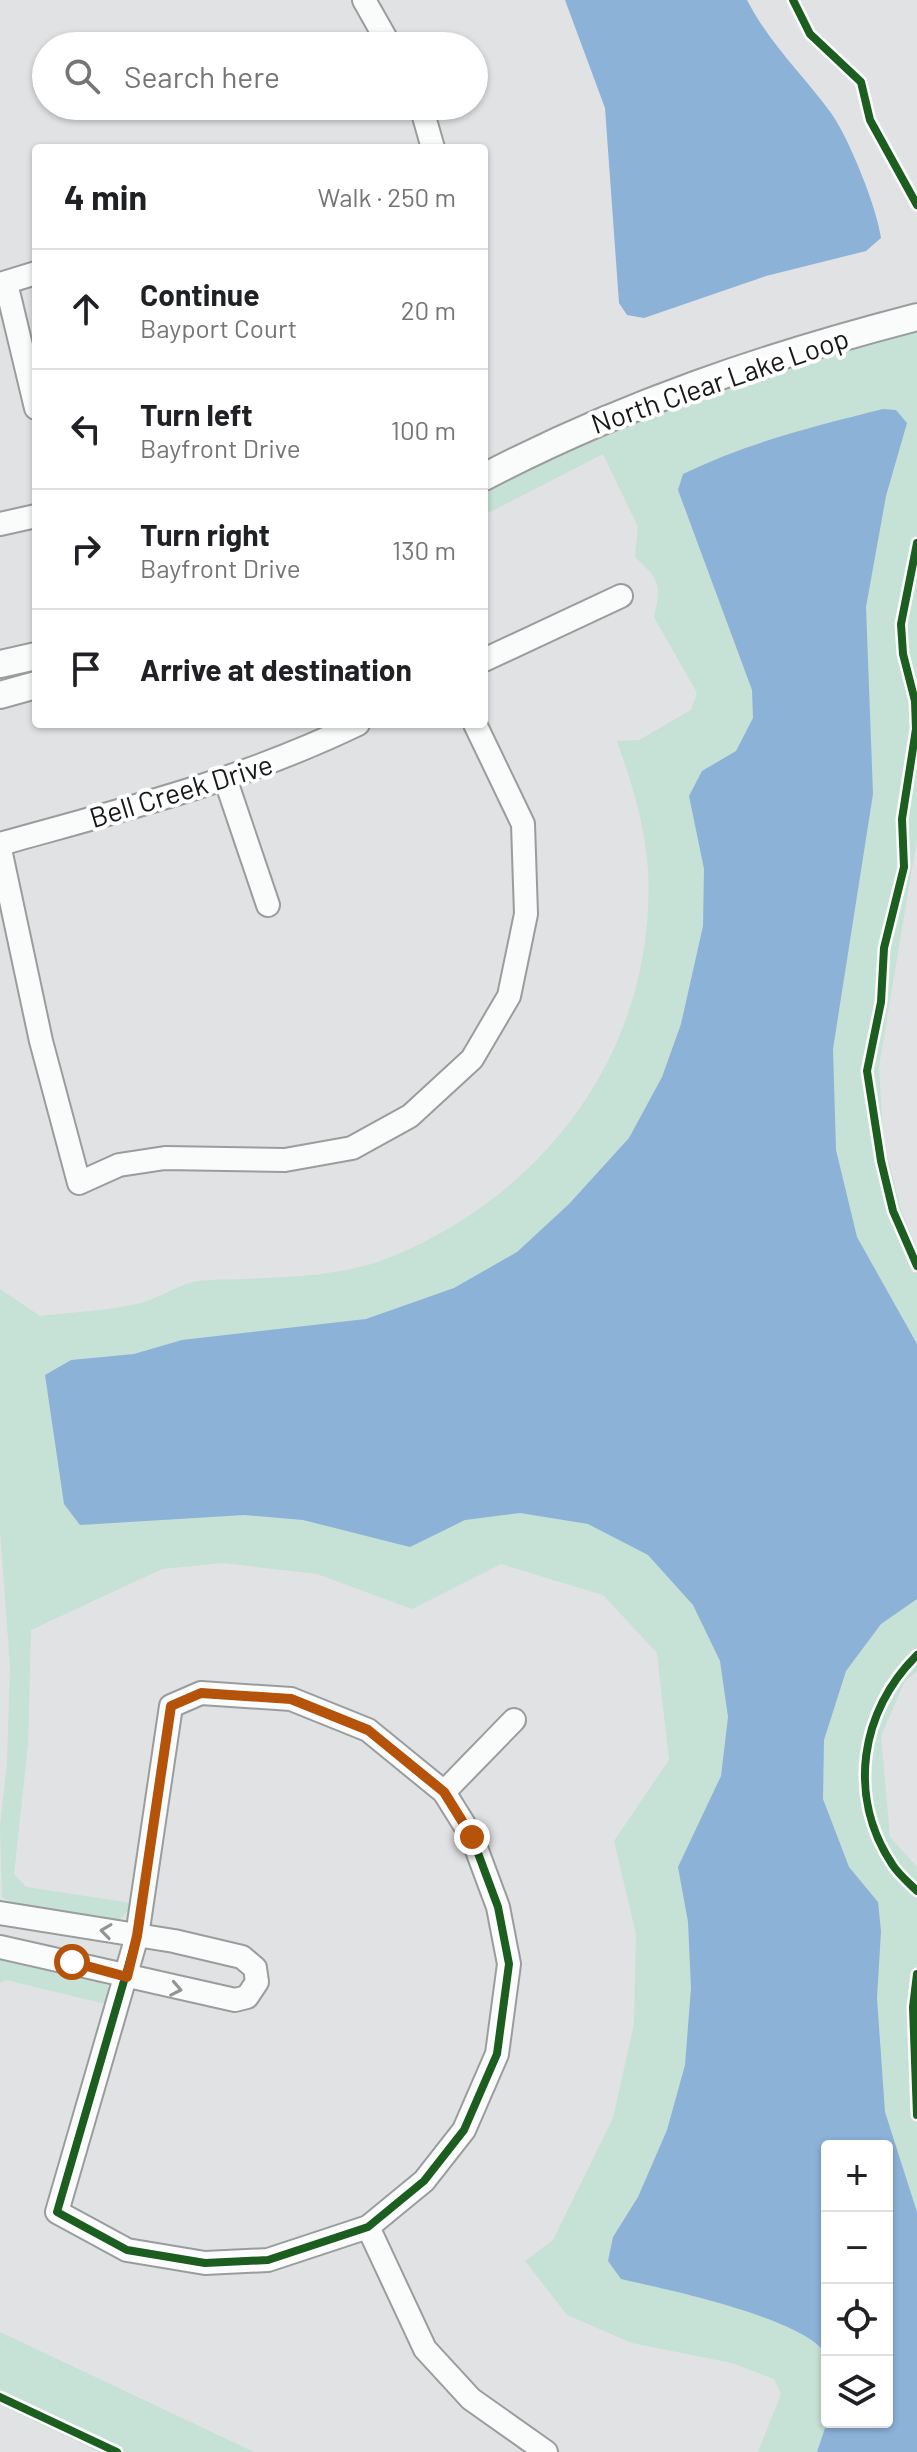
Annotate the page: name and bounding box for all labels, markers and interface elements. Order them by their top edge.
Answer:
search box [32,32,488,120]
icon: search [60,54,104,98]
text: Search here [124,58,280,94]
text: 4 min [64,176,147,217]
text: Walk · 250 m [318,181,456,212]
text: Continue [140,276,260,312]
icon: ahead [64,287,108,331]
text: 20 m [401,294,456,325]
text: Bayport Court [140,312,297,343]
street label: North Clear Lake Loop [586,320,853,440]
text: Turn left [140,396,253,432]
icon: left [64,407,108,451]
text: 100 m [391,414,456,445]
text: Bayfront Drive [140,432,301,463]
text: Turn right [140,516,270,552]
icon: right [64,527,108,571]
text: 130 m [392,534,456,565]
text: Bayfront Drive [140,552,301,583]
icon: arrive [64,647,108,691]
text: Arrive at destination [140,651,412,687]
street label: Bell Creek Drive [85,746,276,834]
route end [454,1819,490,1855]
one-way arrow [99,1923,113,1940]
route start [54,1944,90,1980]
one-way arrow [170,1980,183,1997]
map controls [821,2140,893,2428]
button: + [821,2140,893,2212]
button: − [821,2212,893,2284]
button: locate [821,2284,893,2356]
button: layers [821,2356,893,2428]

